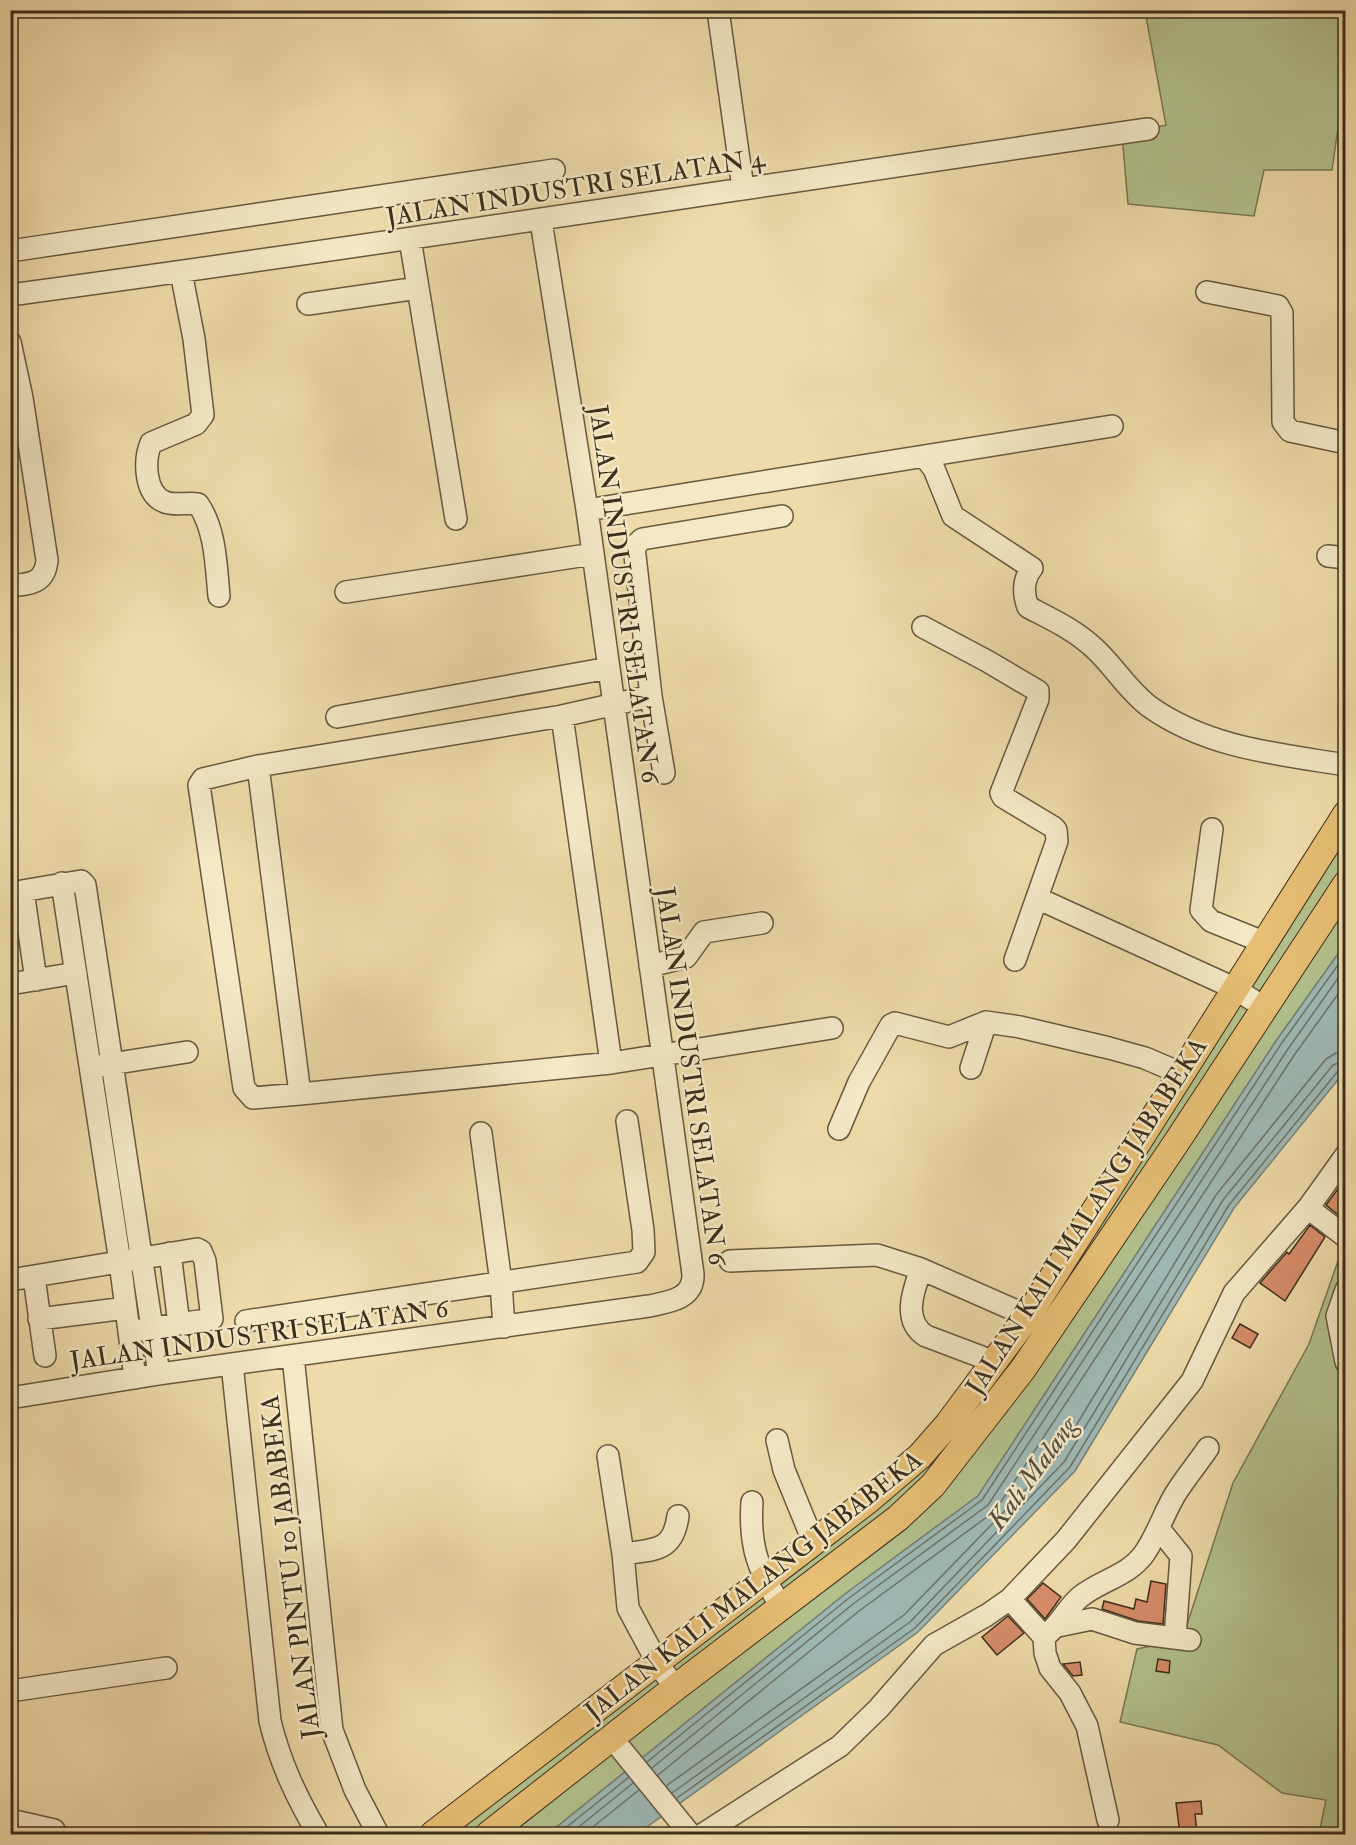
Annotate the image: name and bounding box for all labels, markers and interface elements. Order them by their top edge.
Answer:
street label: JALAN INDUSTRI SELATAN 4 [383,142,768,234]
street label: JALAN INDUSTRI SELATAN 6 [581,402,667,787]
street label: JALAN INDUSTRI SELATAN 6 [648,884,734,1269]
street label: JALAN KALI MALANG JABABEKA [959,1031,1215,1402]
street label: JALAN INDUSTRI SELATAN 6 [67,1292,452,1378]
street label: JALAN PINTU 10 JABABEKA [254,1393,328,1742]
water label: Kali Malang [979,1409,1086,1538]
street label: JALAN KALI MALANG JABABEKA [578,1444,929,1728]

